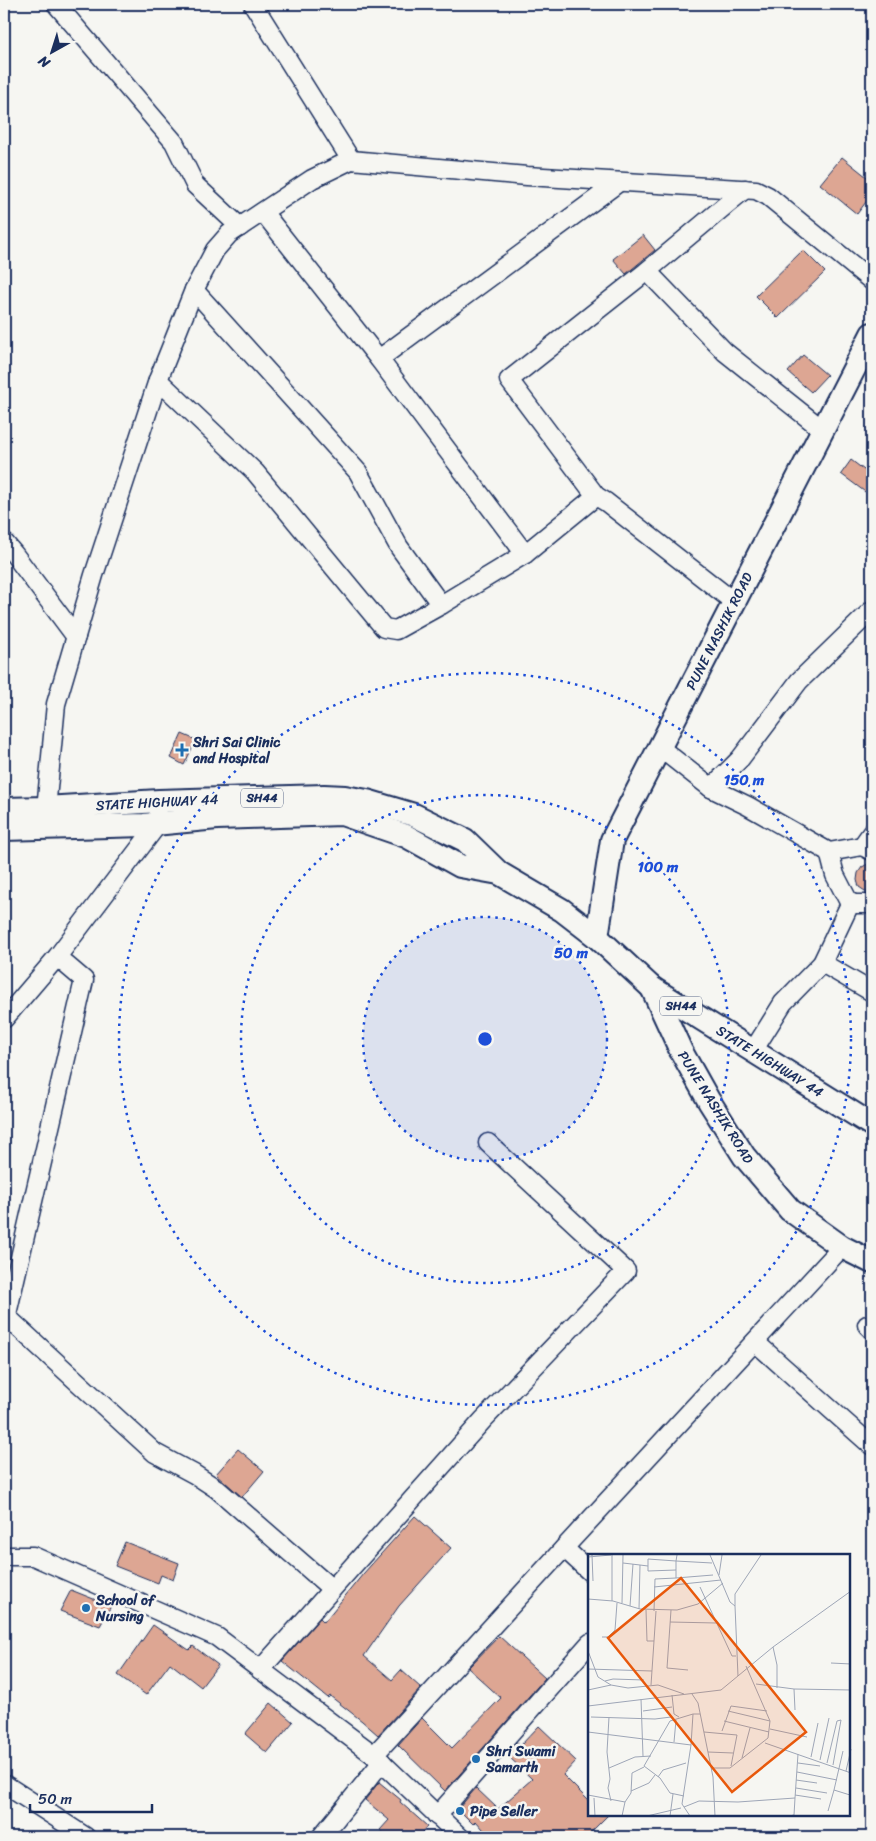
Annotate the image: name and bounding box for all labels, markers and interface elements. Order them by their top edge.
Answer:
north arrow [28,28,78,78]
text: N [32,49,57,75]
street label: PUNE NASHIK ROAD [679,567,760,695]
place label: Shri Sai Clinic and Hospital [192,730,281,771]
marker: Shri Sai Clinic and Hospital [175,743,189,757]
text: 150 m [724,767,765,793]
street label: STATE HIGHWAY 44 [95,787,219,818]
road number: SH44 [241,788,283,808]
text: 100 m [638,854,679,880]
text: 50 m [554,940,589,966]
road number: SH44 [660,996,702,1016]
street label: STATE HIGHWAY 44 [711,1018,829,1105]
centre of rings [476,1030,494,1048]
street label: PUNE NASHIK ROAD [671,1046,761,1169]
inset map [588,1554,851,1816]
place label: School of Nursing [95,1588,157,1629]
marker: School of Nursing [80,1602,92,1614]
place label: Shri Swami Samarth [485,1739,557,1780]
marker: Shri Swami Samarth [470,1753,482,1765]
scale bar [30,1781,152,1813]
text: 50 m [38,1786,73,1812]
place label: Pipe Seller [470,1799,538,1824]
marker: Pipe Seller [454,1805,466,1817]

